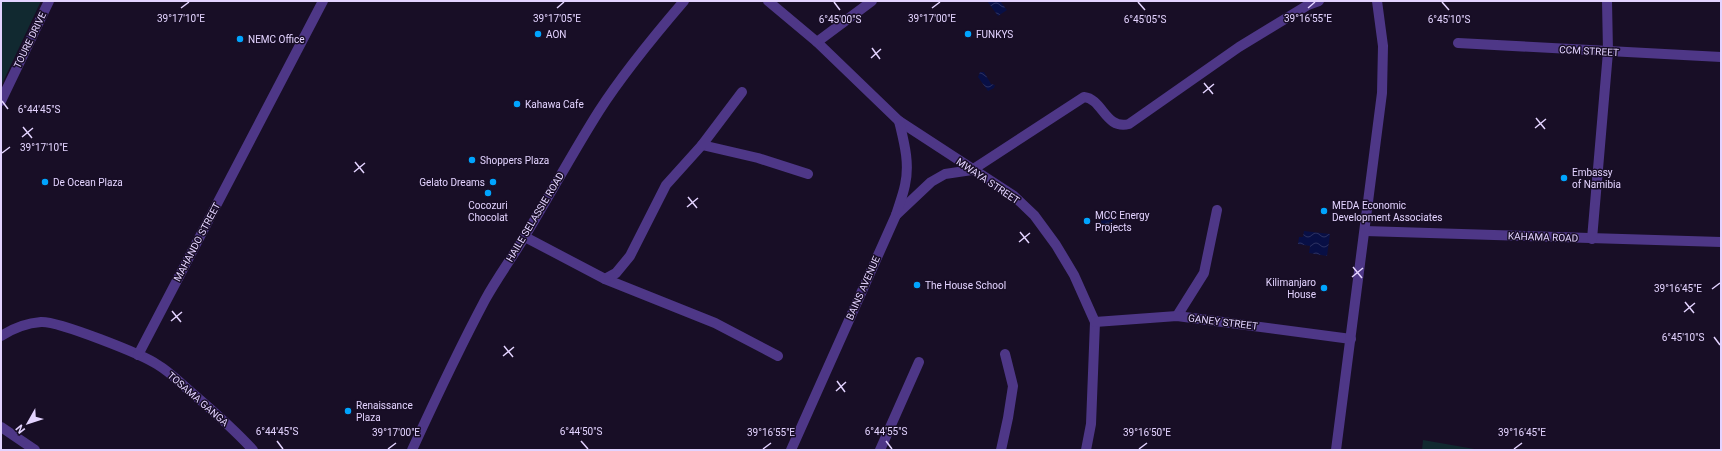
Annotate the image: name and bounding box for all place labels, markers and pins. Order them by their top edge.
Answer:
marker: AON [533,29,543,39]
place label: AON [546,29,566,40]
marker: FUNKYS [963,29,973,39]
place label: FUNKYS [976,29,1013,40]
marker: NEMC Office [235,34,245,44]
place label: NEMC Office [248,34,305,45]
marker: Kahawa Cafe [512,99,522,109]
place label: Kahawa Cafe [525,99,584,110]
marker: Shoppers Plaza [467,155,477,165]
place label: Shoppers Plaza [480,155,549,166]
place label: Embassy of Namibia [1572,167,1621,190]
marker: Embassy of Namibia [1559,173,1569,183]
marker: De Ocean Plaza [40,177,50,187]
place label: De Ocean Plaza [53,177,123,188]
place label: Gelato Dreams [419,177,485,188]
marker: Gelato Dreams [488,177,498,187]
marker: Cocozuri Chocolat [483,188,493,198]
place label: Cocozuri Chocolat [468,200,508,223]
place label: MEDA Economic Development Associates [1332,200,1442,223]
marker: MEDA Economic Development Associates [1319,206,1329,216]
place label: MCC Energy Projects [1095,210,1150,233]
marker: MCC Energy Projects [1082,216,1092,226]
place label: Kilimanjaro House [1266,277,1316,300]
marker: The House School [912,280,922,290]
place label: The House School [925,280,1006,291]
marker: Kilimanjaro House [1319,283,1329,293]
place label: Renaissance Plaza [356,400,413,423]
marker: Renaissance Plaza [343,406,353,416]

